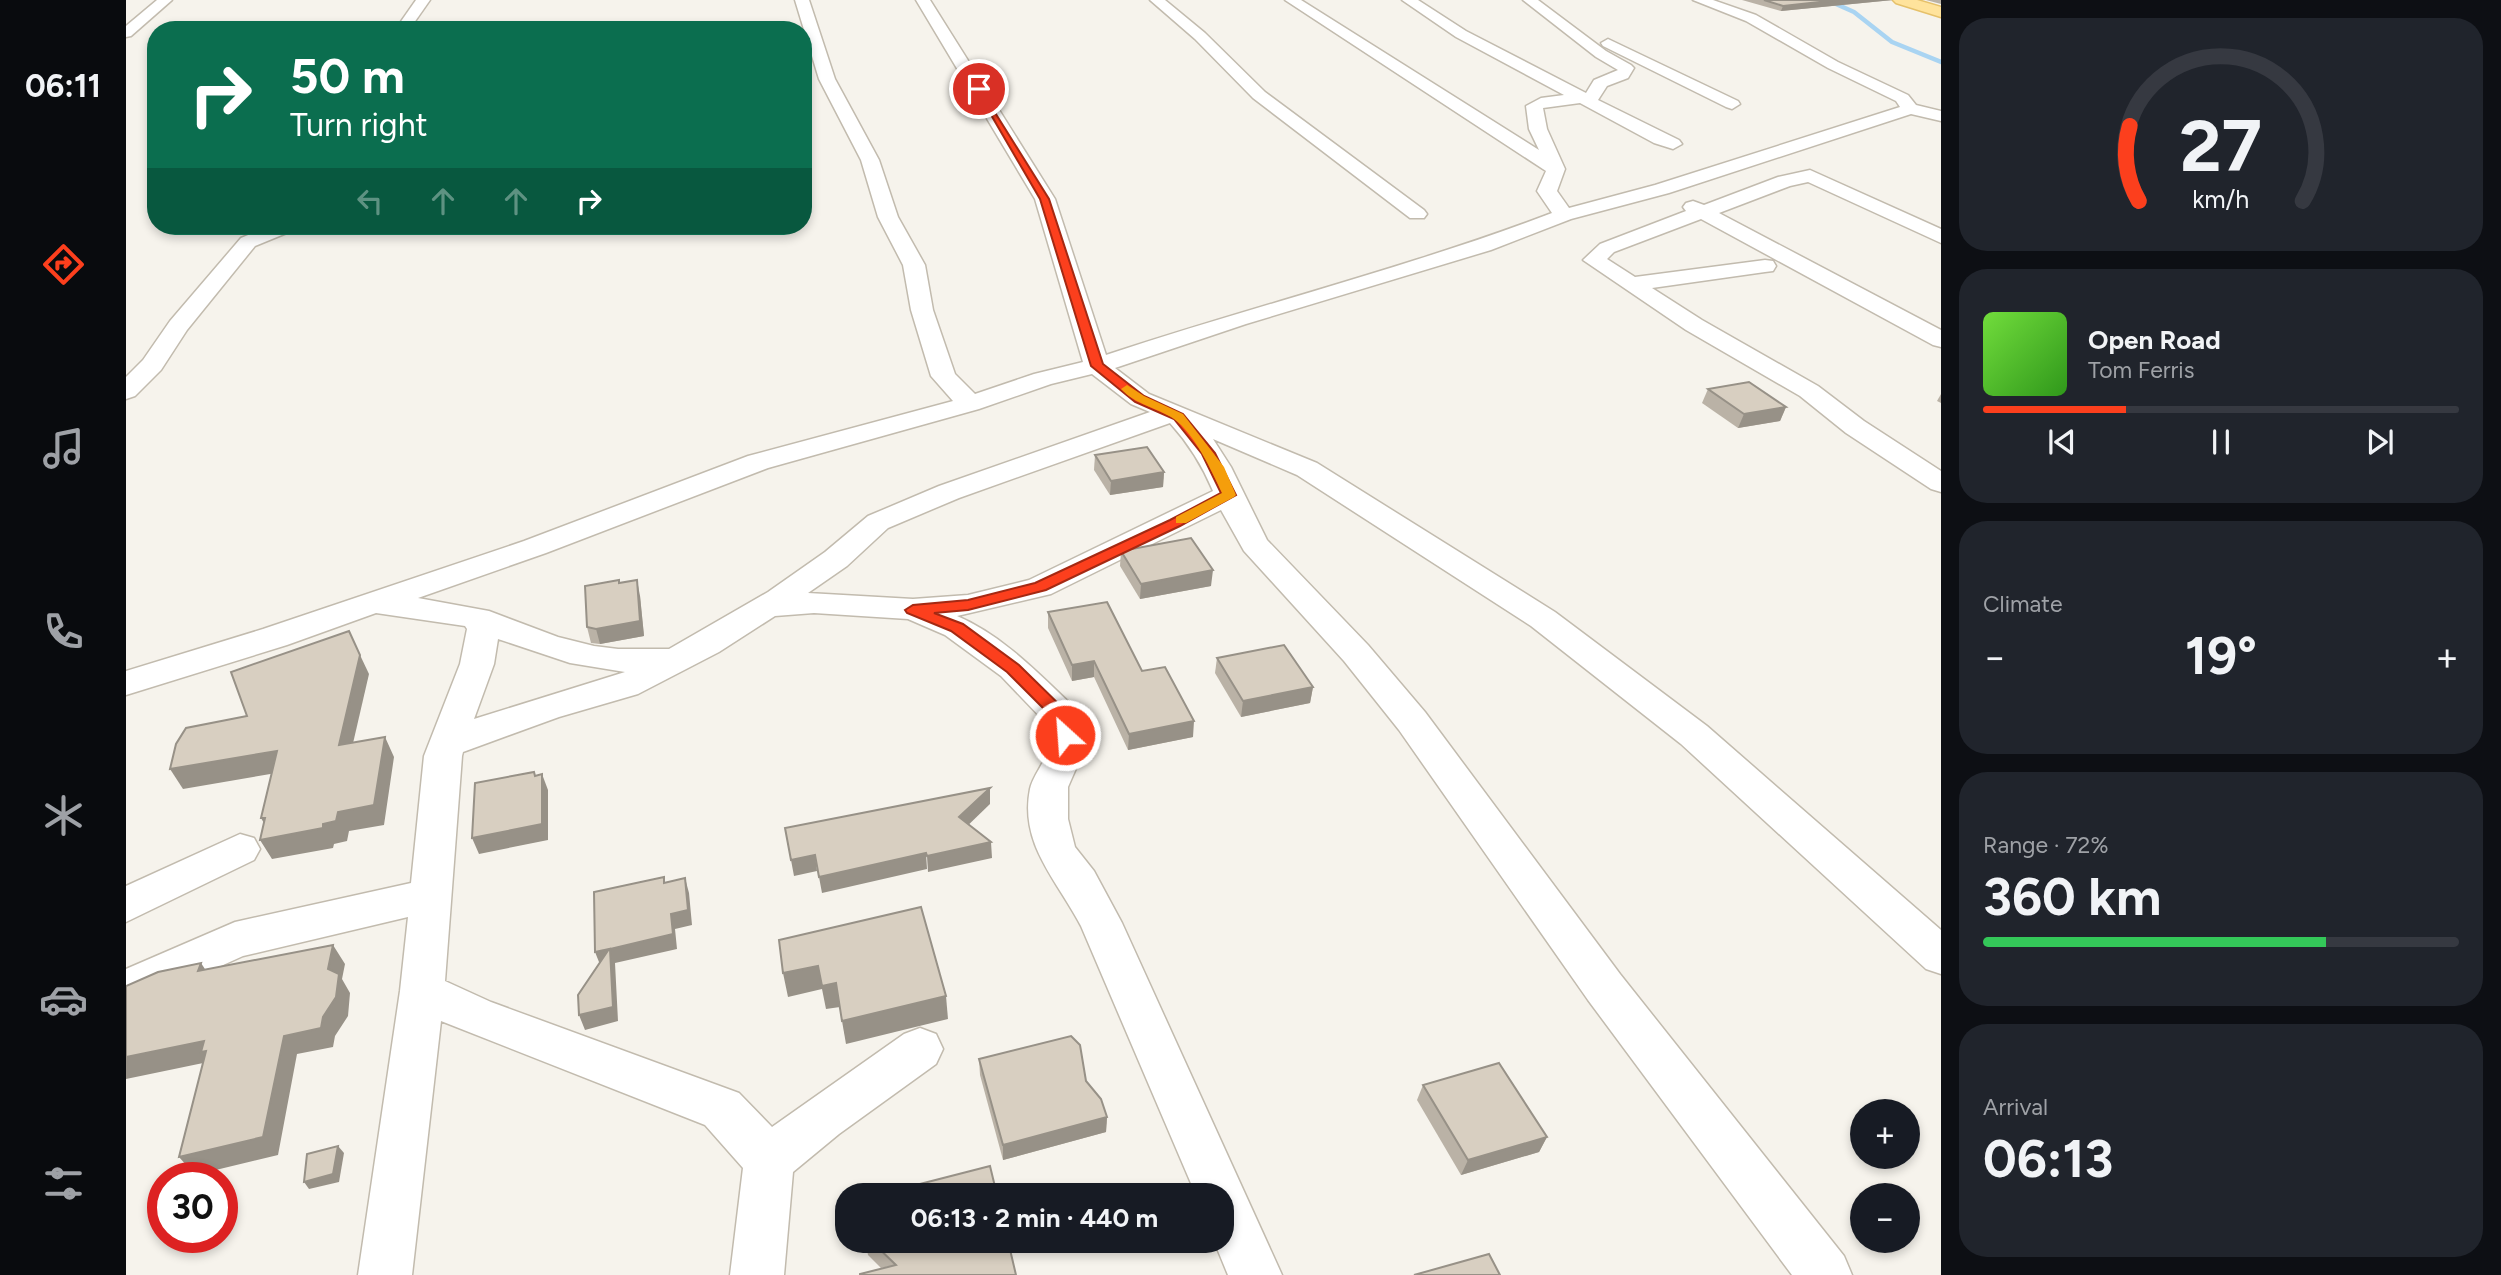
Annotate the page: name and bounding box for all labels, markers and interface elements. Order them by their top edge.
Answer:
text: 50 m [290,46,405,105]
icon: right [175,49,266,140]
pin [949,59,1009,119]
text: 06:11 [25,67,101,105]
icon: arrive [960,70,998,108]
text: 27 [2180,102,2262,189]
text: Turn right [290,106,428,144]
icon: left [351,182,389,220]
icon: ahead [424,182,462,220]
icon: ahead [497,182,535,220]
icon: right [570,182,608,220]
text: km/h [2192,184,2250,214]
icon: directions [39,240,88,289]
text: Open Road [2088,324,2221,356]
text: Tom Ferris [2088,356,2194,384]
icon: previous [2043,423,2081,461]
icon: pause [2202,423,2240,461]
icon: next [2361,423,2399,461]
icon: music [39,424,88,473]
text: Climate [1983,590,2062,618]
icon: phone [39,607,88,656]
text: 19° [2185,625,2257,687]
text: − [1983,634,2007,680]
text: + [2435,634,2459,680]
position arrow [1028,698,1102,772]
icon: climate [39,791,88,840]
text: Range · 72% [1983,831,2109,859]
text: 360 km [1983,866,2161,928]
icon: car [39,975,88,1024]
text: Arrival [1983,1093,2048,1121]
map controls [1850,1099,1920,1253]
button: + [1850,1099,1920,1169]
text: 06:13 [1983,1128,2113,1190]
icon: filters [39,1159,88,1208]
speed limit sign: 30 [147,1162,238,1253]
button: − [1850,1183,1920,1253]
text: 06:13 · 2 min · 440 m [911,1202,1158,1234]

